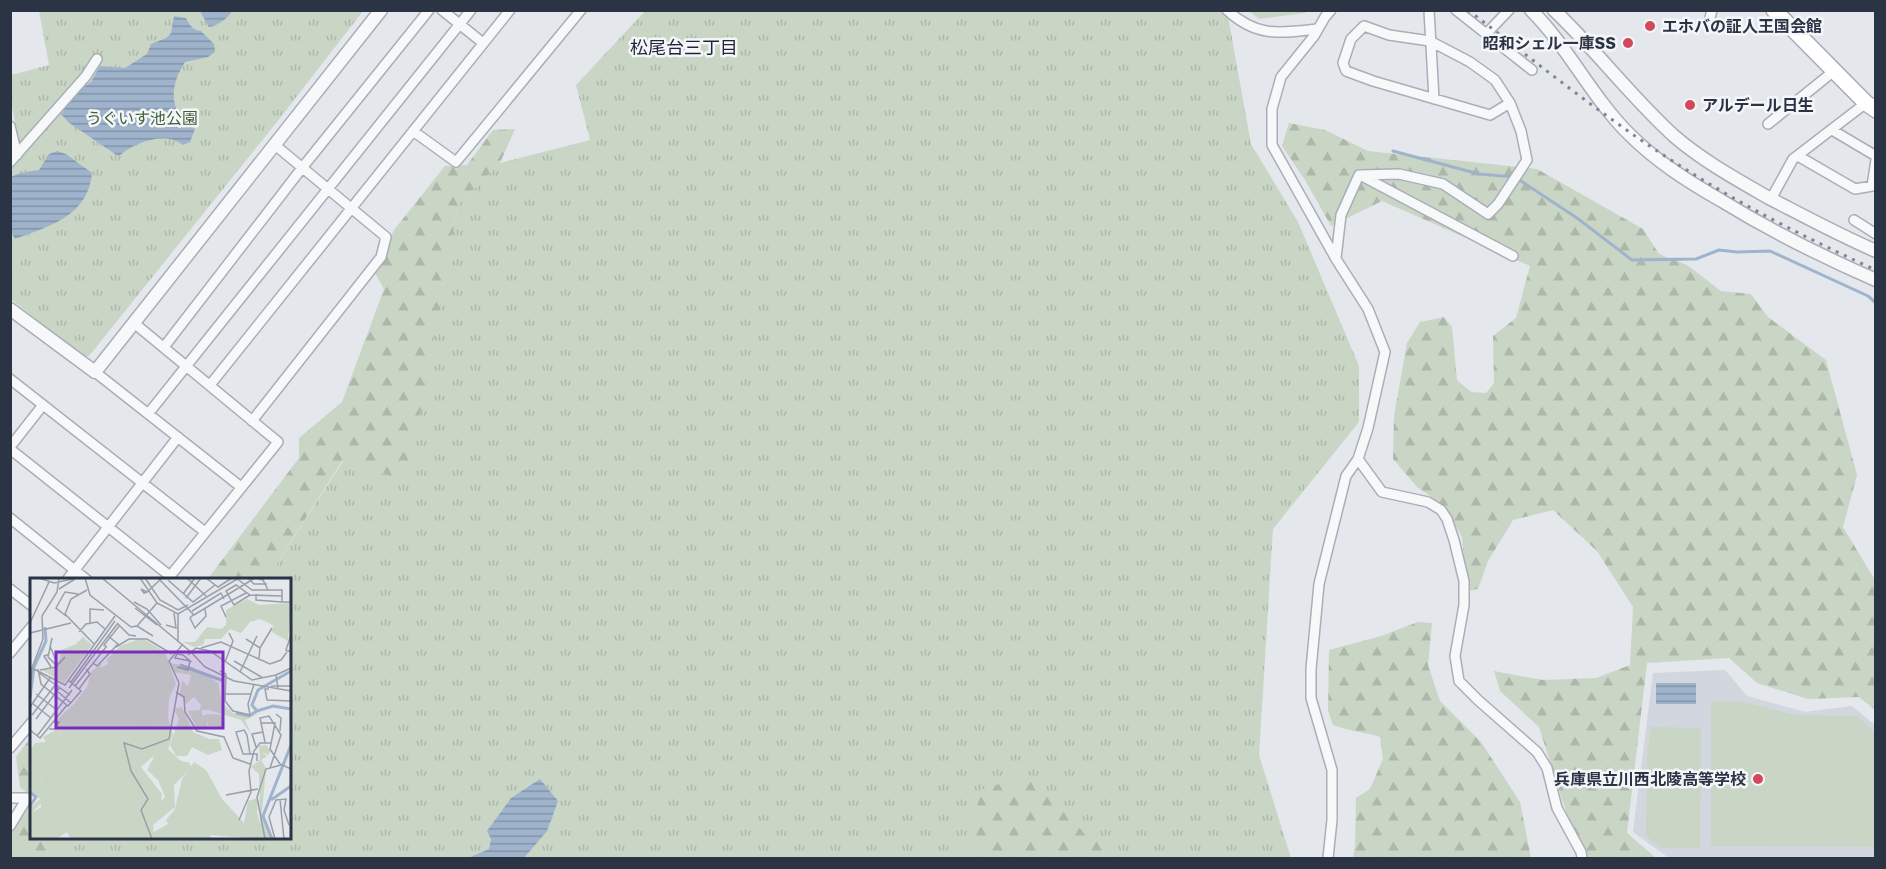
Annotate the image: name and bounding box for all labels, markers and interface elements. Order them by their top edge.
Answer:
place label: エホバの証人王国会館 [1662,16,1822,36]
marker: エホバの証人王国会館 [1643,19,1657,33]
place label: 昭和シェル一庫SS [1483,33,1616,53]
district label: 松尾台三丁目 [630,36,738,58]
marker: 昭和シェル一庫SS [1621,36,1635,50]
place label: アルデール日生 [1702,95,1814,115]
marker: アルデール日生 [1683,98,1697,112]
park label: うぐいす池公園 [86,108,198,128]
inset map [30,578,291,839]
place label: 兵庫県立川西北陵高等学校 [1554,769,1746,789]
marker: 兵庫県立川西北陵高等学校 [1751,772,1765,786]

